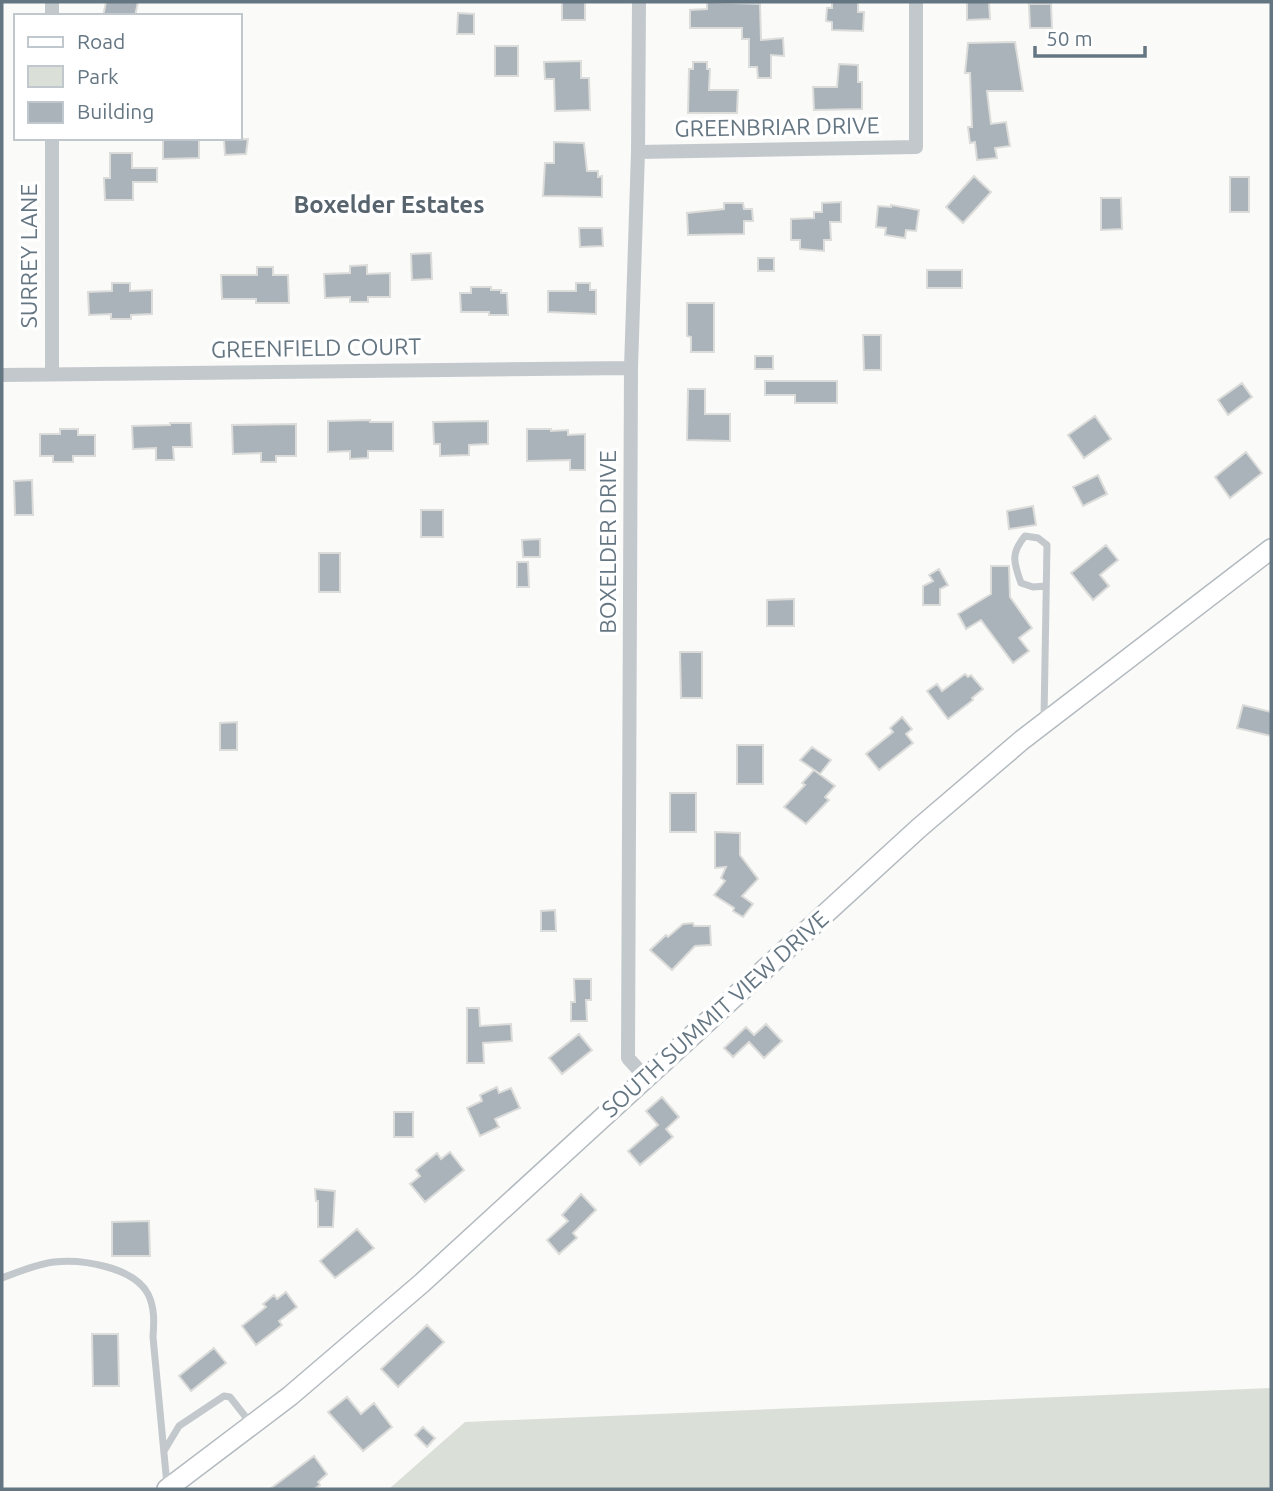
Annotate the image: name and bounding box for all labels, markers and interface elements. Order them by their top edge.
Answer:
legend [14,14,242,140]
scale bar [1035,14,1145,58]
text: 50 m [1046,26,1093,50]
text: Road [77,29,125,53]
text: Park [77,64,119,88]
text: Building [77,99,154,123]
street label: GREENBRIAR DRIVE [674,112,880,141]
street label: SURREY LANE [16,184,41,328]
district label: Boxelder Estates [293,191,485,218]
street label: GREENFIELD COURT [211,333,422,362]
street label: BOXELDER DRIVE [595,450,620,634]
street label: SOUTH SUMMIT VIEW DRIVE [597,906,833,1122]

